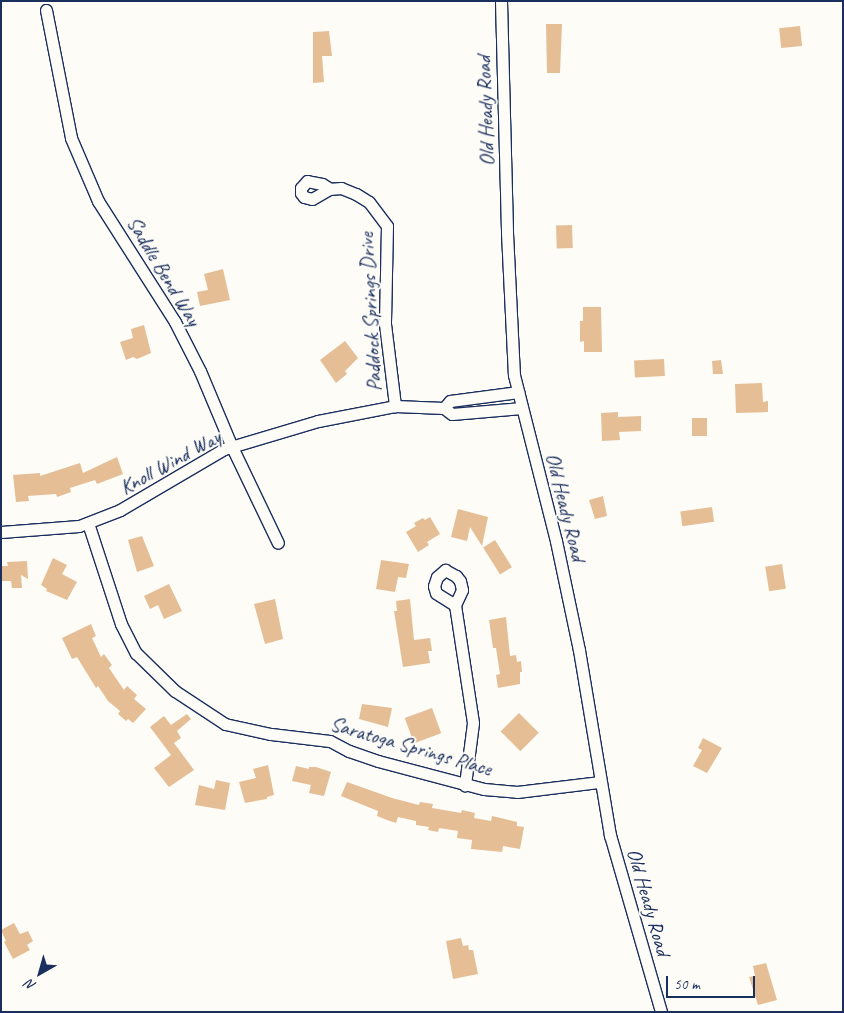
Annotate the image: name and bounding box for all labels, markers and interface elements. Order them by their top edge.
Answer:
street label: Old Heady Road [470,55,500,167]
street label: Saddle Bend Way [122,212,206,330]
street label: Paddock Springs Drive [353,232,387,392]
street label: Knoll Wind Way [115,424,225,500]
street label: Old Heady Road [540,450,592,564]
street label: Saratoga Springs Place [327,711,495,781]
street label: Old Heady Road [622,845,676,959]
north arrow [15,948,65,998]
scale bar [669,966,758,998]
text: 50 m [674,975,700,994]
text: N [22,976,39,995]

